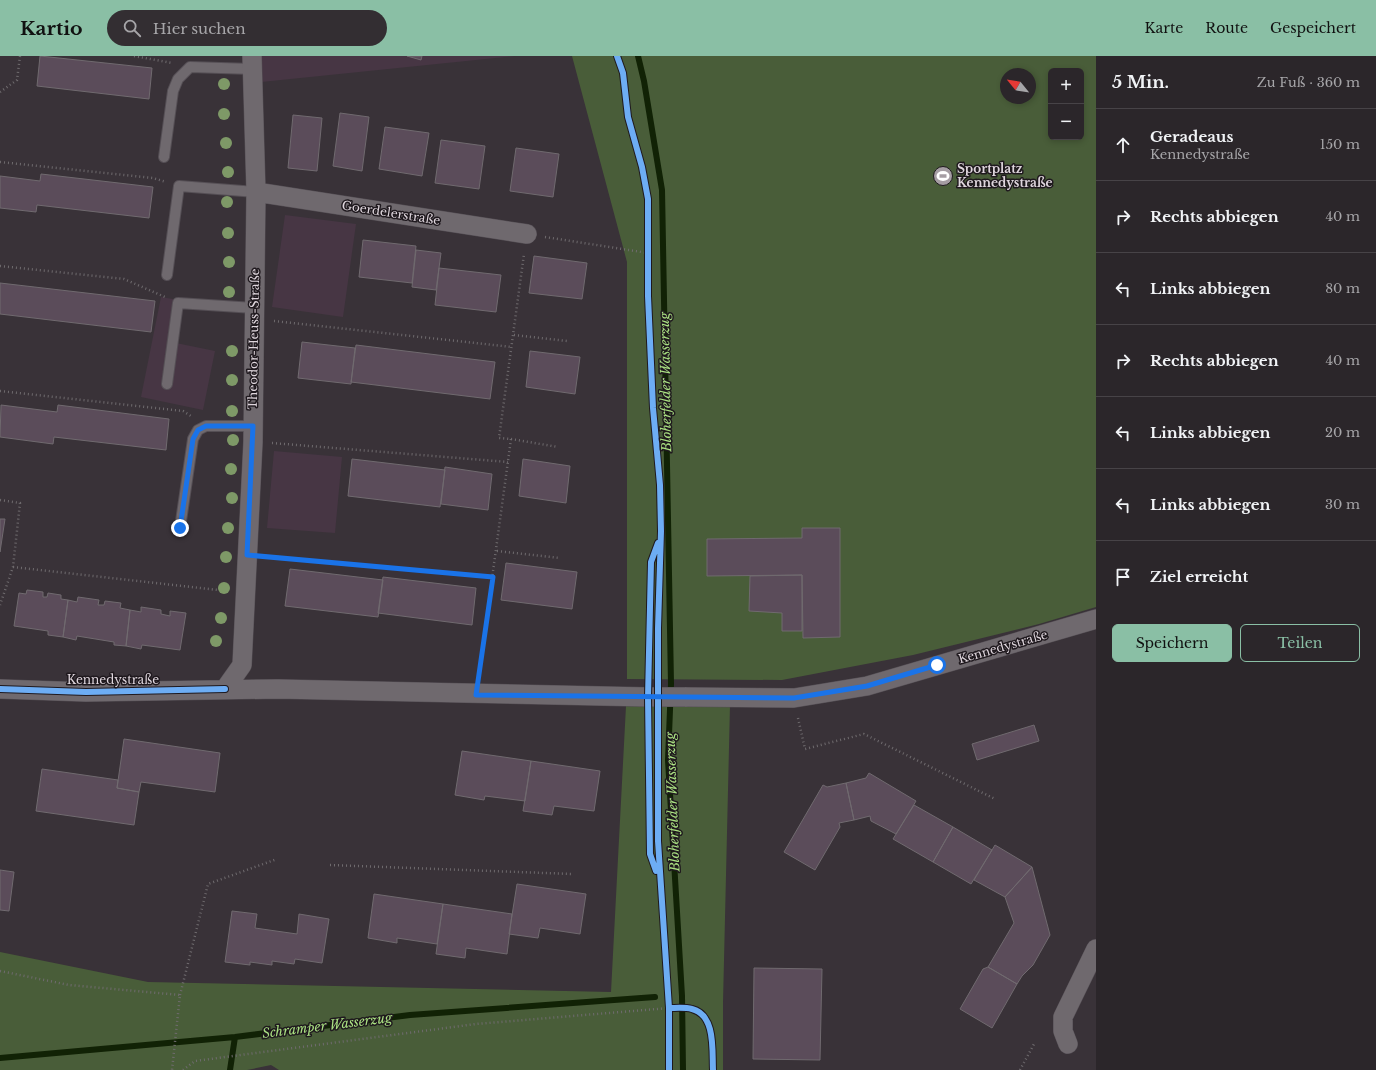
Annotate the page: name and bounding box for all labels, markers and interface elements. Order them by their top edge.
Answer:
search box [107,10,387,46]
text: Kartio [20,17,83,40]
icon: search [121,17,143,39]
text: Hier suchen [153,19,245,38]
text: Karte [1145,19,1183,37]
text: Route [1205,19,1248,37]
text: Gespeichert [1270,19,1356,37]
north arrow [1000,68,1036,104]
map controls [1048,68,1084,140]
button: + [1048,68,1084,104]
text: 5 Min. [1112,72,1169,93]
text: Zu Fuß · 360 m [1257,74,1360,91]
button: − [1048,104,1084,140]
text: Geradeaus [1150,127,1233,146]
icon: ahead [1112,134,1134,156]
text: 150 m [1320,136,1360,153]
text: Kennedystraße [1150,146,1250,163]
place label: Sportplatz Kennedystraße [957,161,1052,190]
sports icon: Sportplatz Kennedystraße [932,165,954,187]
street label: Goerdelerstraße [341,197,442,228]
icon: right [1112,206,1134,228]
text: Rechts abbiegen [1150,207,1279,226]
text: 40 m [1325,208,1360,225]
street label: Theodor-Heuss-Straße [245,268,262,410]
icon: left [1112,278,1134,300]
text: Links abbiegen [1150,279,1270,298]
text: 80 m [1325,280,1360,297]
water label: Bloherfelder Wasserzug [656,311,675,453]
icon: right [1112,350,1134,372]
text: Rechts abbiegen [1150,351,1279,370]
text: 40 m [1325,352,1360,369]
icon: left [1112,422,1134,444]
text: Links abbiegen [1150,423,1270,442]
text: 20 m [1325,424,1360,441]
icon: left [1112,494,1134,516]
text: Links abbiegen [1150,495,1270,514]
text: 30 m [1325,496,1360,513]
route end [171,519,189,537]
icon: arrive [1112,566,1134,588]
text: Ziel erreicht [1150,567,1248,586]
button: Speichern [1112,624,1232,662]
button: Teilen [1240,624,1360,662]
street label: Kennedystraße [956,627,1049,666]
route start [928,656,946,674]
street label: Kennedystraße [67,672,159,687]
water label: Bloherfelder Wasserzug [662,731,683,873]
water label: Schramper Wasserzug [261,1009,394,1042]

